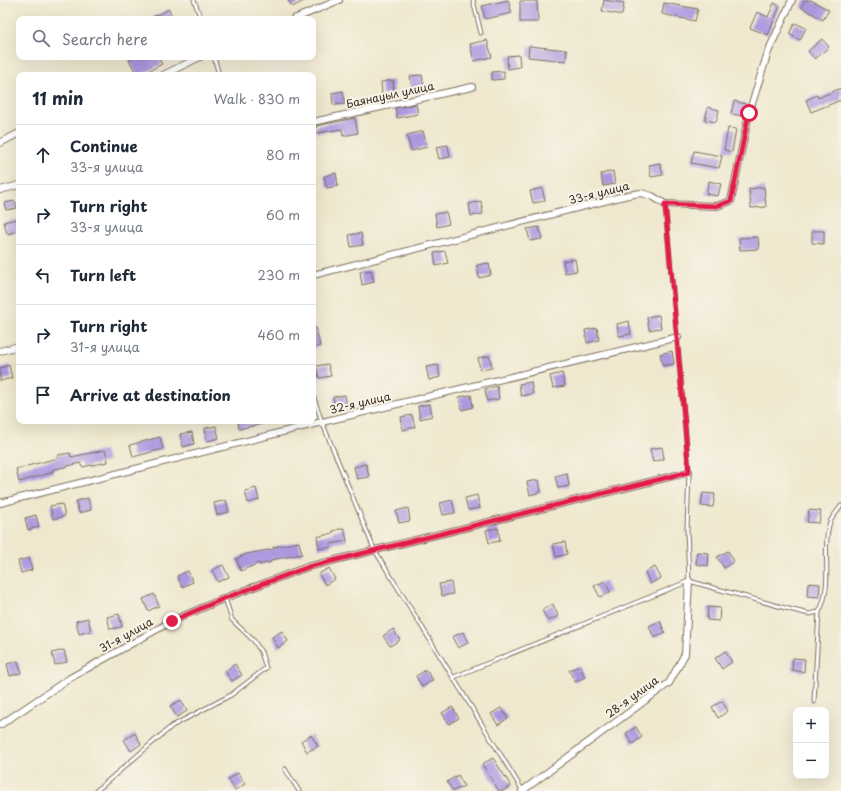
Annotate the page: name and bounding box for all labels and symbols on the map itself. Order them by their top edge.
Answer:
street label: Баянауыл улица [344,77,436,112]
route start [740,104,758,122]
street label: 33-я улица [567,177,631,208]
street label: 32-я улица [328,387,392,418]
route end [163,612,181,630]
street label: 31-я улица [96,613,156,656]
street label: 28-я улица [602,671,662,722]

